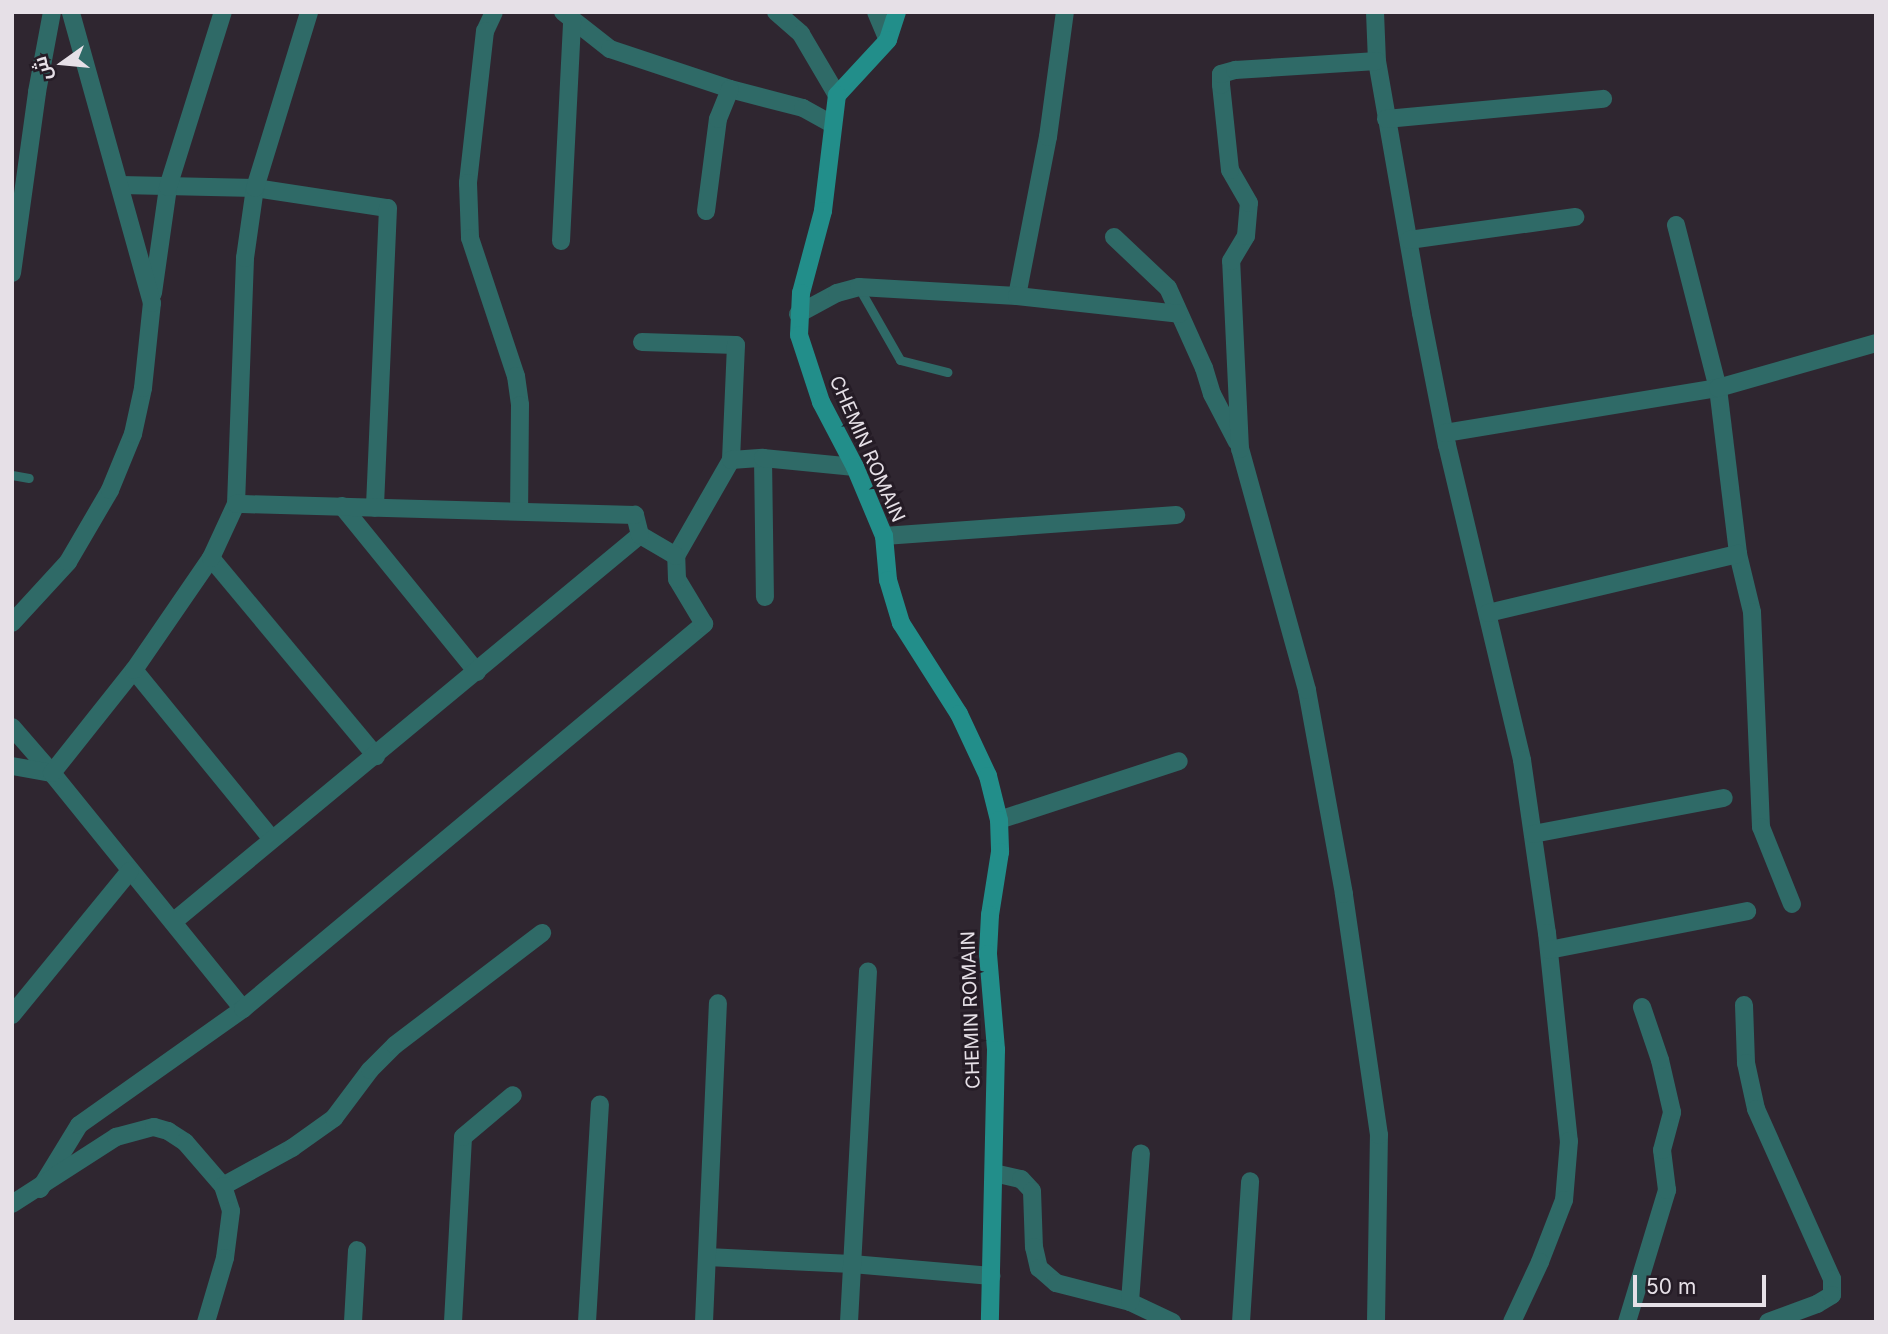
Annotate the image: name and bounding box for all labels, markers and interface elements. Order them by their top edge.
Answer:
north arrow [28,28,98,98]
text: ش [28,54,56,83]
street label: CHEMIN ROMAIN [824,372,910,526]
street label: CHEMIN ROMAIN [957,931,985,1089]
scale bar [1636,1260,1769,1304]
text: 50 m [1646,1274,1696,1299]

